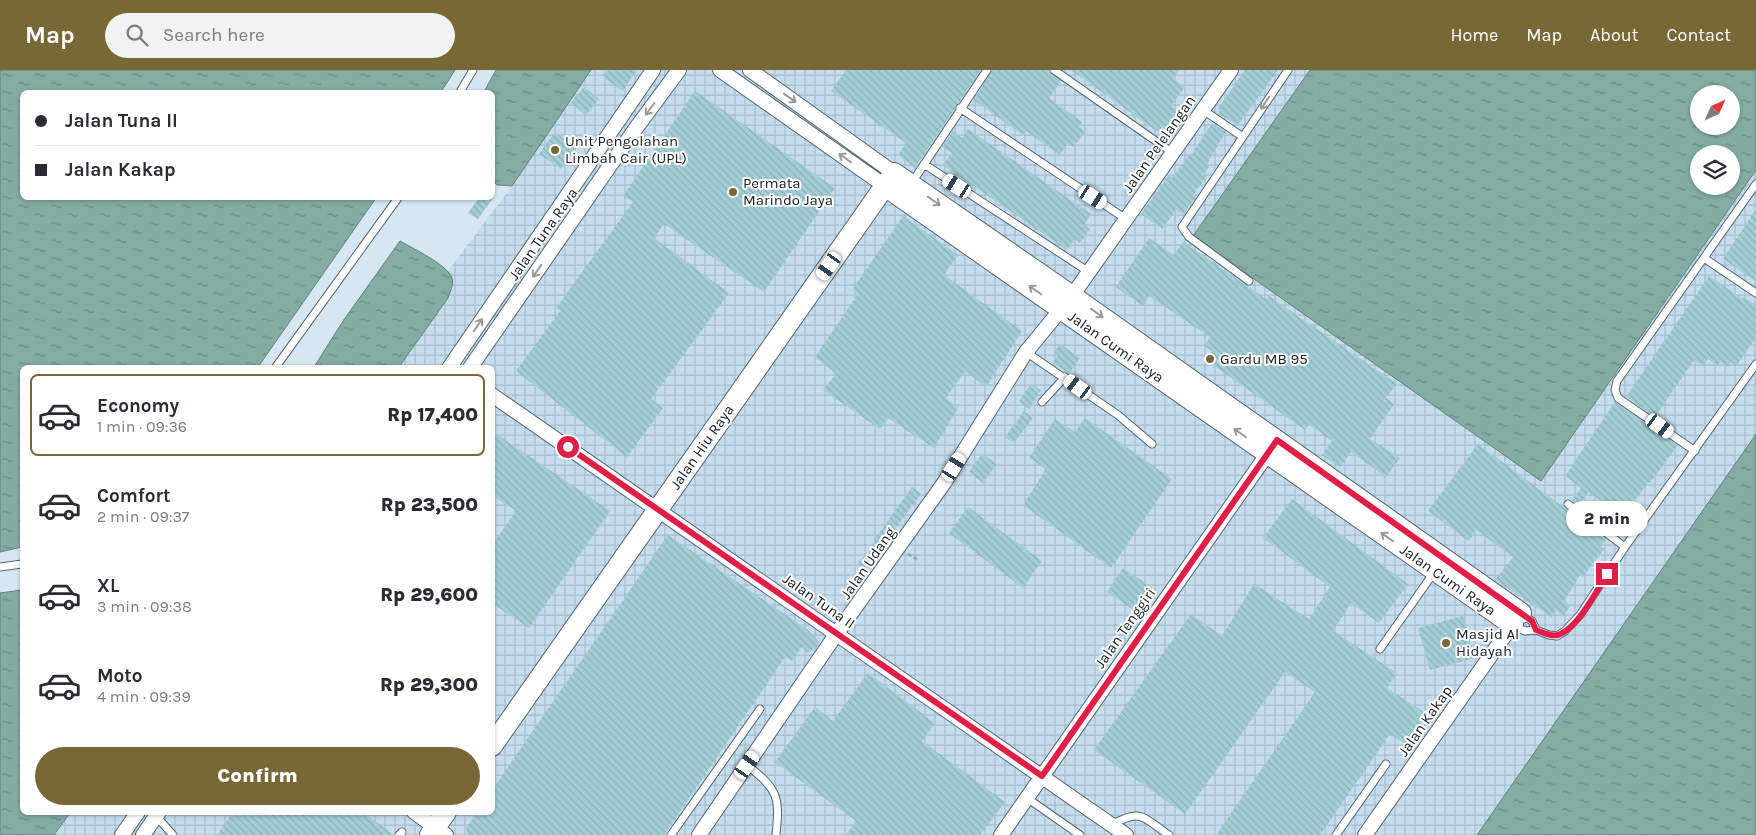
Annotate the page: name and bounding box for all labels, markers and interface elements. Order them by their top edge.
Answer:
search box [105,13,455,58]
text: Map [25,21,75,49]
icon: search [123,21,151,49]
text: Search here [163,24,265,46]
text: Home [1450,24,1498,46]
text: Map [1526,24,1562,46]
text: About [1590,24,1639,46]
text: Contact [1667,24,1731,46]
north arrow [1690,85,1740,135]
map controls [1690,85,1740,195]
street label: Jalan Pelelangan [1119,92,1199,196]
one-way arrow [782,93,796,103]
one-way arrow [1260,96,1270,110]
one-way arrow [645,102,655,116]
text: Jalan Tuna II [65,110,178,132]
place label: Unit Pengolahan Limbah Cair (UPL) [565,132,687,167]
marker: Unit Pengolahan Limbah Cair (UPL) [549,144,561,156]
button: layers [1690,145,1740,195]
one-way arrow [839,153,853,163]
text: Jalan Kakap [65,159,176,181]
car [940,172,973,200]
place label: Permata Marindo Jaya [743,174,833,209]
car [1076,183,1109,211]
street label: Jalan Tuna Raya [505,184,581,284]
marker: Permata Marindo Jaya [727,186,739,198]
one-way arrow [927,196,941,206]
car [814,249,843,283]
one-way arrow [532,264,542,278]
one-way arrow [1028,285,1042,295]
street label: Jalan Cumi Raya [1065,307,1167,387]
one-way arrow [1090,308,1104,318]
one-way arrow [473,318,483,332]
place label: Gardu MB 95 [1220,350,1308,368]
marker: Gardu MB 95 [1204,353,1216,365]
car [1061,372,1094,402]
icon: car [37,393,82,438]
text: Economy [97,395,179,417]
street label: Jalan Hiu Raya [666,401,738,493]
text: Rp 17,400 [387,404,478,426]
car [1643,411,1676,441]
text: 1 min · 09:36 [97,417,187,436]
one-way arrow [1233,428,1247,438]
route start [557,436,579,458]
car [939,450,968,484]
icon: car [37,483,82,528]
text: Comfort [97,485,171,507]
text: Rp 23,500 [381,494,478,516]
callout: 2 min [1566,502,1648,536]
text: 2 min · 09:37 [97,507,189,526]
text: 2 min [1584,509,1630,528]
street label: Jalan Udang [837,523,900,603]
one-way arrow [1380,532,1394,542]
street label: Jalan Cumi Raya [1397,540,1499,620]
route end [1596,563,1618,585]
street label: Jalan Tuna II [779,569,859,633]
icon: car [37,573,82,618]
text: XL [97,575,119,597]
text: Rp 29,600 [380,584,478,606]
street label: Jalan Tenggiri [1091,584,1159,672]
text: 3 min · 09:38 [97,597,192,616]
place label: Masjid Al Hidayah [1456,625,1519,660]
marker: Masjid Al Hidayah [1440,637,1452,649]
icon: car [37,663,82,708]
text: Moto [97,665,143,687]
text: Rp 29,300 [380,674,478,696]
street label: Jalan Kakap [1394,682,1456,760]
text: 4 min · 09:39 [97,687,191,706]
button: Confirm [35,747,480,805]
car [732,748,761,782]

